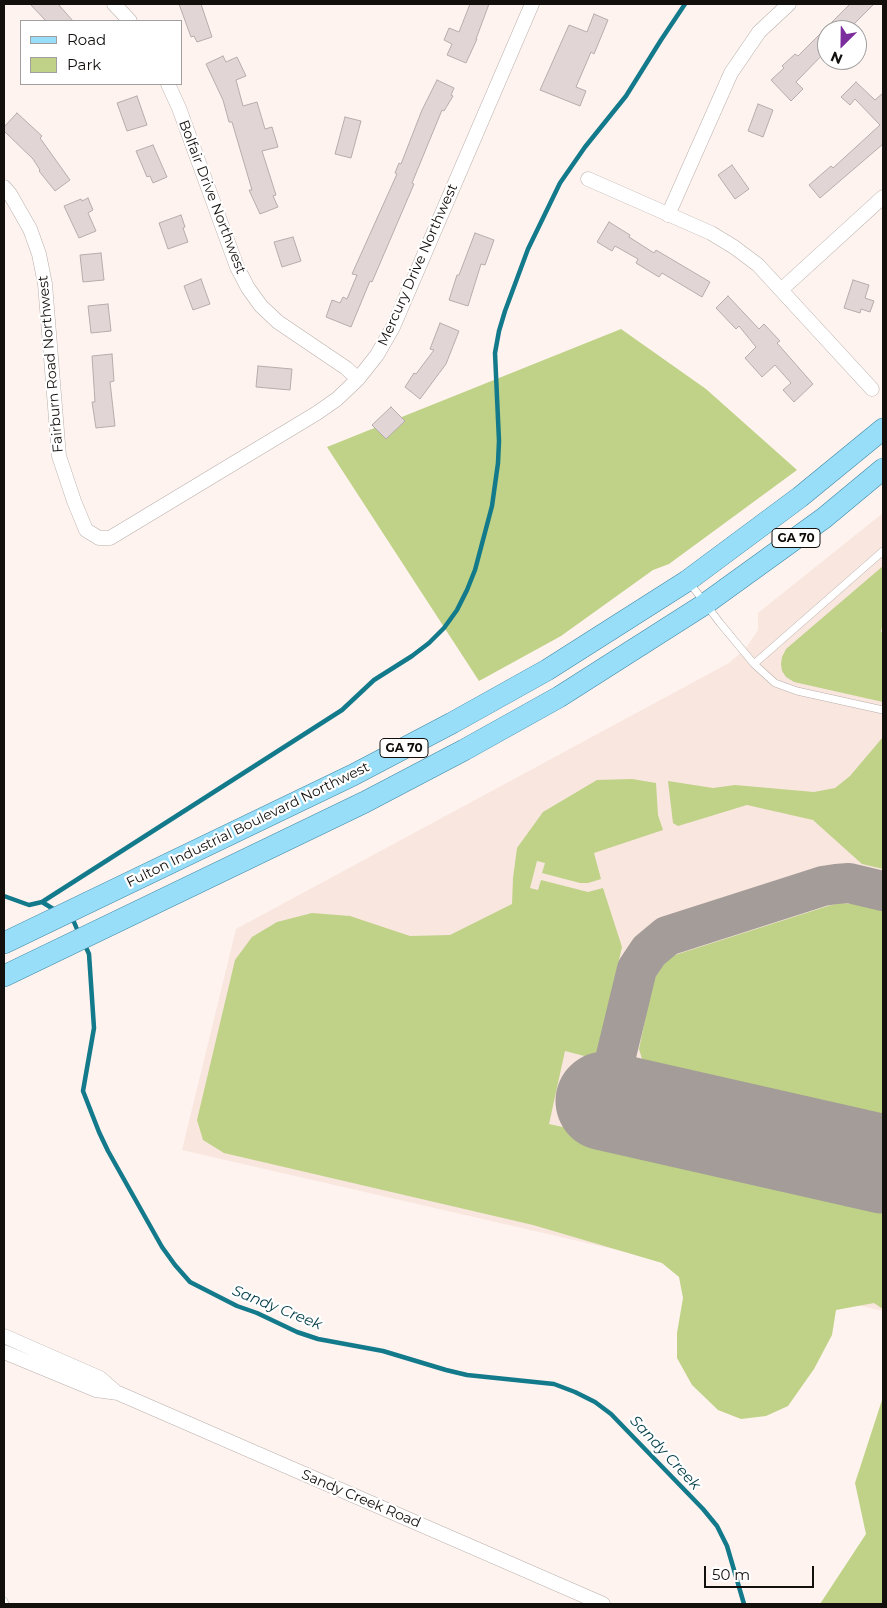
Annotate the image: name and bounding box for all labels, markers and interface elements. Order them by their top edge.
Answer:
legend [20,20,182,85]
north arrow [817,20,867,70]
text: Road [67,30,106,49]
text: N [828,47,845,68]
text: Park [67,55,101,74]
street label: Bolfair Drive Northwest [175,118,249,276]
street label: Mercury Drive Northwest [375,181,461,349]
street label: Fairburn Road Northwest [35,275,67,453]
road number: GA 70 [772,528,820,548]
road number: GA 70 [380,738,428,758]
street label: Fulton Industrial Boulevard Northwest [124,759,372,891]
water label: Sandy Creek [229,1282,325,1334]
water label: Sandy Creek [626,1412,704,1494]
street label: Sandy Creek Road [299,1466,423,1532]
scale bar [707,1556,817,1588]
text: 50 m [712,1565,750,1584]

